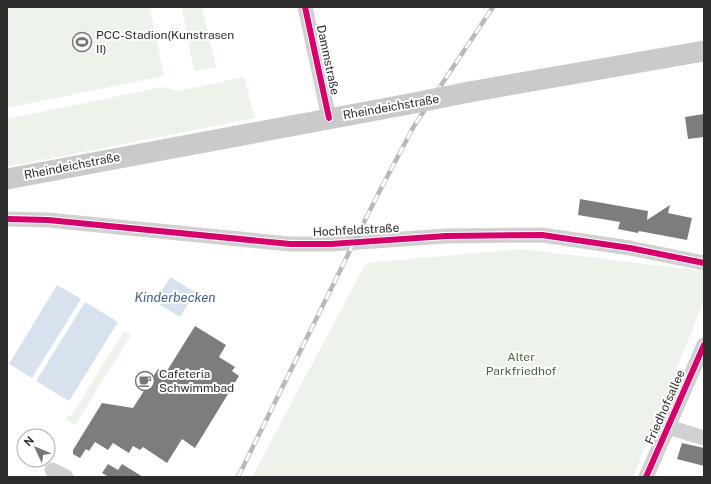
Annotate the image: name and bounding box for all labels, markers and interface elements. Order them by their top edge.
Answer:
street label: Dammstraße [314,24,342,96]
place label: PCC-Stadion(Kunstrasen II) [96,28,234,56]
sports icon: PCC-Stadion(Kunstrasen II) [71,31,93,53]
street label: Rheindeichstraße [342,92,440,122]
street label: Rheindeichstraße [23,150,121,182]
street label: Hochfeldstraße [312,221,400,239]
water label: Kinderbecken [135,290,215,305]
park label: Alter Parkfriedhof [486,350,556,378]
place label: Cafeteria Schwimmbad [159,367,234,395]
street label: Friedhofsallee [642,367,688,446]
cafe icon: Cafeteria Schwimmbad [134,370,156,392]
north arrow [16,428,56,468]
text: N [22,434,36,448]

